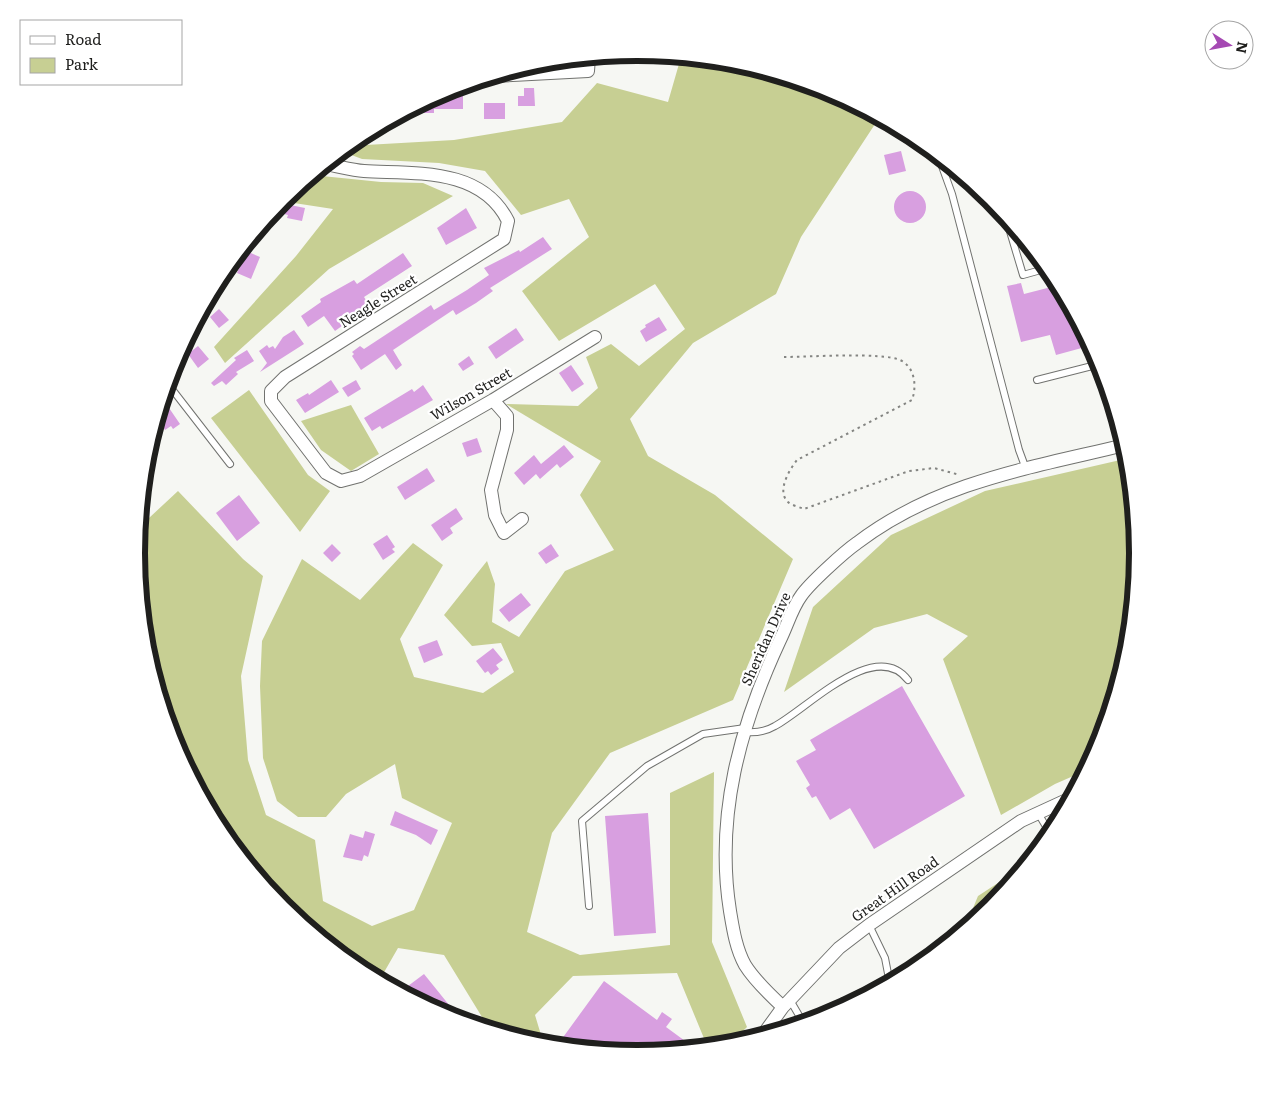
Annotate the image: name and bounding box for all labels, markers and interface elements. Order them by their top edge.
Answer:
legend [20,20,182,85]
north arrow [1204,20,1254,70]
text: Road [65,27,101,50]
text: N [1232,40,1254,56]
text: Park [65,52,99,75]
street label: Neagle Street [335,268,420,332]
street label: Wilson Street [426,362,515,425]
street label: Sheridan Drive [735,588,795,689]
street label: Great Hill Road [847,850,942,926]

